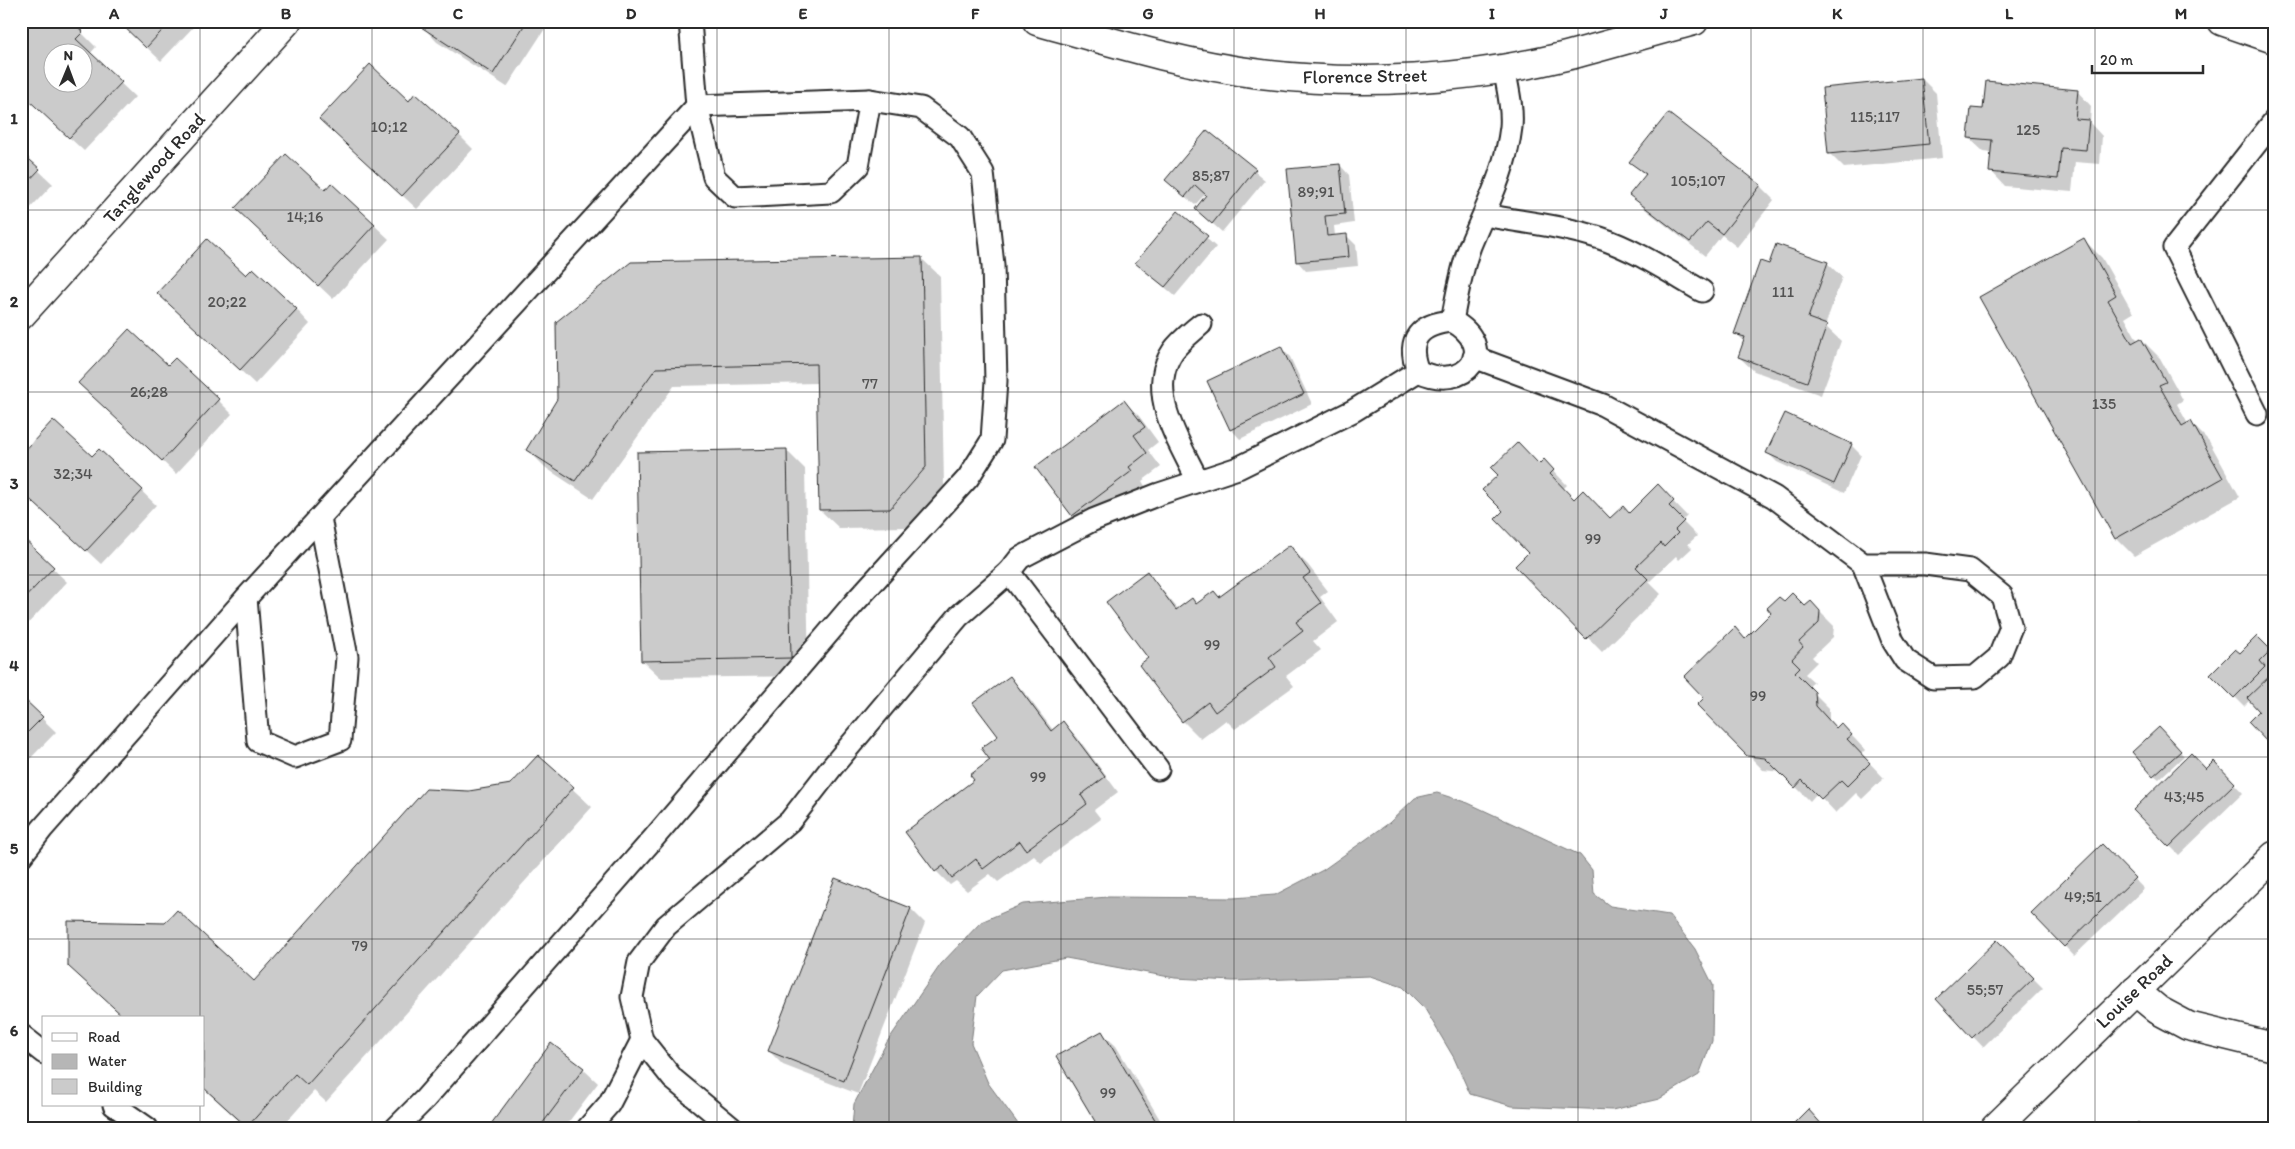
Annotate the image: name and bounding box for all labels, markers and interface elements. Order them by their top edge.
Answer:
text: A [108,4,120,23]
text: B [281,4,292,23]
text: C [453,4,464,23]
text: D [626,4,637,23]
text: E [799,4,808,23]
text: F [971,4,980,23]
text: G [1142,4,1154,23]
text: H [1314,4,1326,23]
text: I [1489,4,1495,23]
text: J [1659,4,1668,23]
text: K [1832,4,1843,23]
text: L [2005,4,2014,23]
text: M [2175,4,2187,23]
north arrow [42,42,92,92]
scale bar [2092,42,2204,74]
text: N [63,47,73,64]
text: 20 m [2100,51,2134,69]
street label: Florence Street [1302,63,1428,89]
street label: Tanglewood Road [98,107,210,228]
house number: 115;117 [1850,107,1900,126]
text: 1 [10,109,18,128]
house number: 10;12 [370,117,408,136]
house number: 125 [2016,120,2040,139]
house number: 85;87 [1192,166,1230,185]
house number: 105;107 [1671,171,1726,190]
house number: 89;91 [1298,182,1335,201]
house number: 14;16 [287,207,323,226]
house number: 111 [1772,282,1795,301]
text: 2 [10,292,19,311]
house number: 20;22 [207,292,247,311]
house number: 77 [862,374,878,393]
house number: 26;28 [130,382,168,401]
house number: 135 [2092,394,2116,413]
house number: 32;34 [53,464,93,483]
text: 3 [10,474,19,493]
house number: 99 [1585,529,1601,548]
house number: 99 [1204,635,1220,654]
text: 4 [9,656,19,675]
house number: 99 [1750,686,1766,705]
house number: 99 [1030,767,1046,786]
house number: 43;45 [2164,787,2204,806]
text: 5 [10,839,19,858]
house number: 49;51 [2064,887,2102,906]
house number: 79 [352,936,368,955]
street label: Louise Road [2091,949,2177,1033]
house number: 55;57 [1966,980,2004,999]
legend [42,1016,205,1106]
text: 6 [10,1021,19,1040]
text: Road [88,1028,121,1046]
text: Water [88,1052,127,1070]
text: Building [88,1078,142,1096]
house number: 99 [1100,1083,1116,1102]

